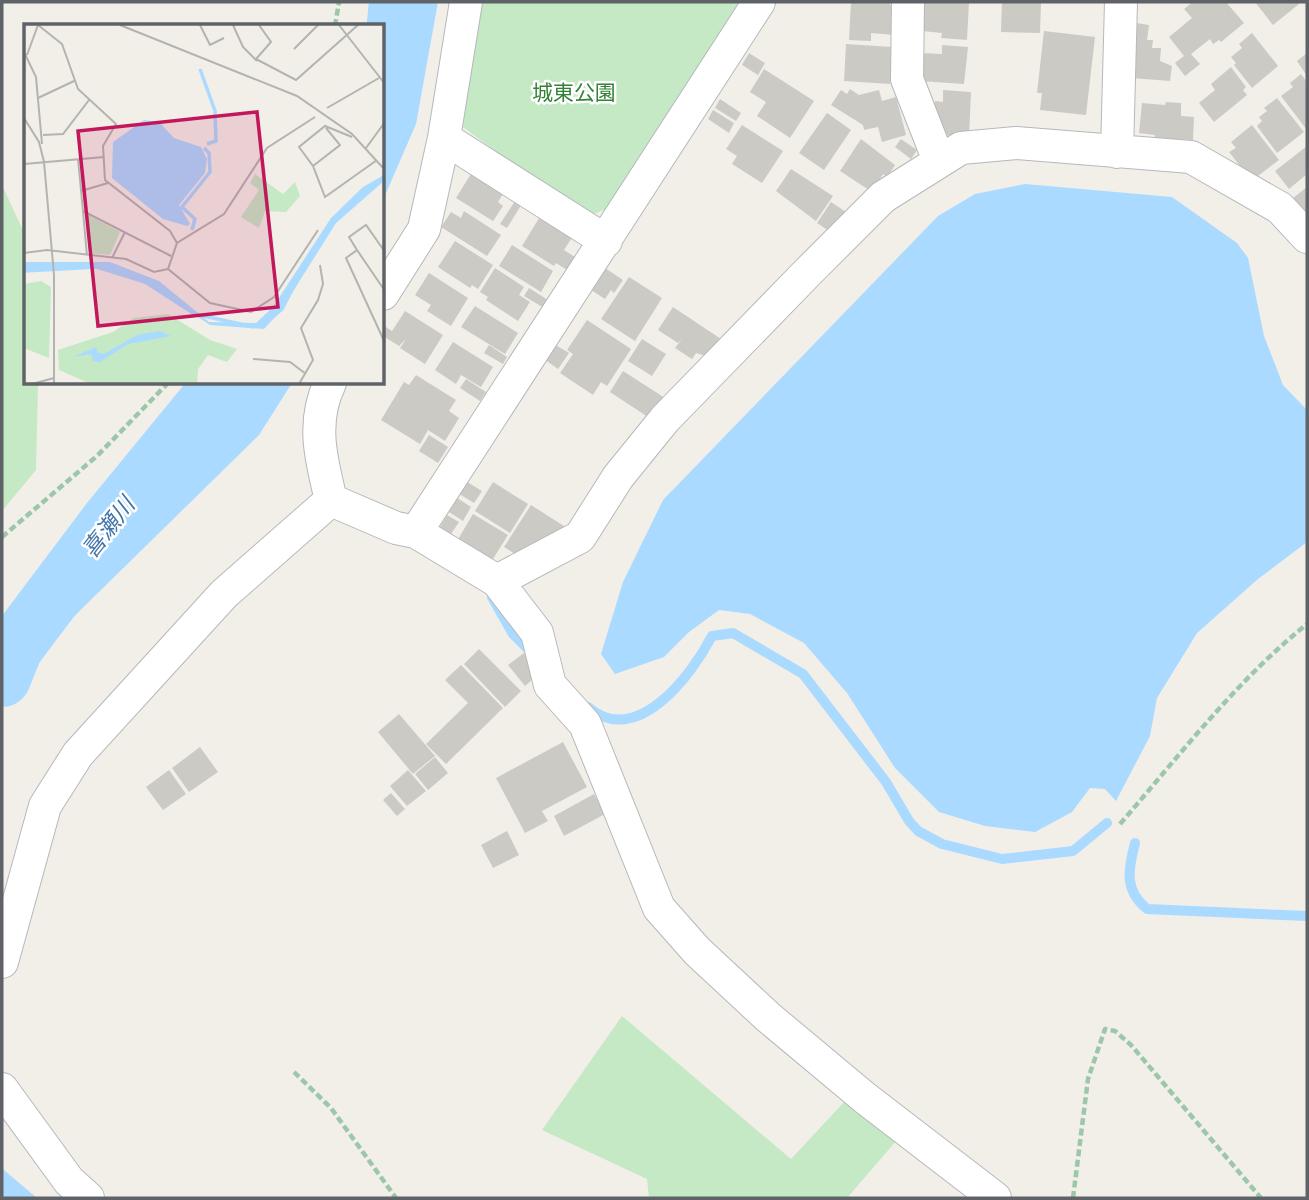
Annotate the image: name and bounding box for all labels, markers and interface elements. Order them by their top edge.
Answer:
inset map [24,24,385,385]
park label: 城東公園 [532,81,616,106]
water label: 喜瀬川 [77,490,143,564]

